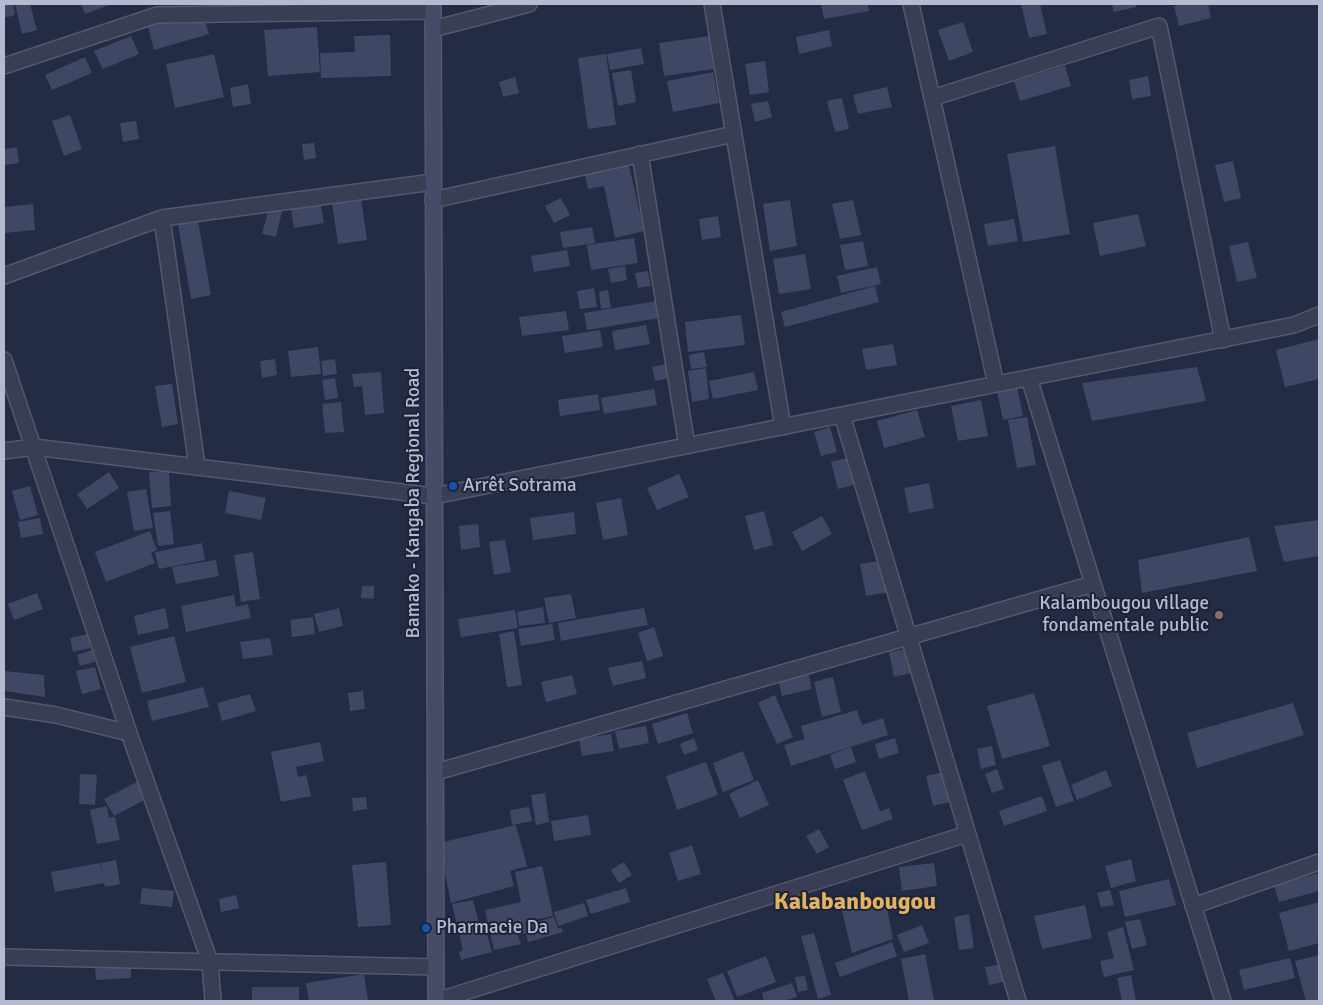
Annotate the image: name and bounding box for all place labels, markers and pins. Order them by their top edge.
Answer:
place label: Arrêt Sotrama [463,475,577,497]
marker: Arrêt Sotrama [447,480,459,492]
place label: Kalambougou village fondamentale public [1039,593,1209,637]
marker: Kalambougou village fondamentale public [1213,609,1225,621]
place label: Pharmacie Da [436,917,548,939]
marker: Pharmacie Da [420,922,432,934]

